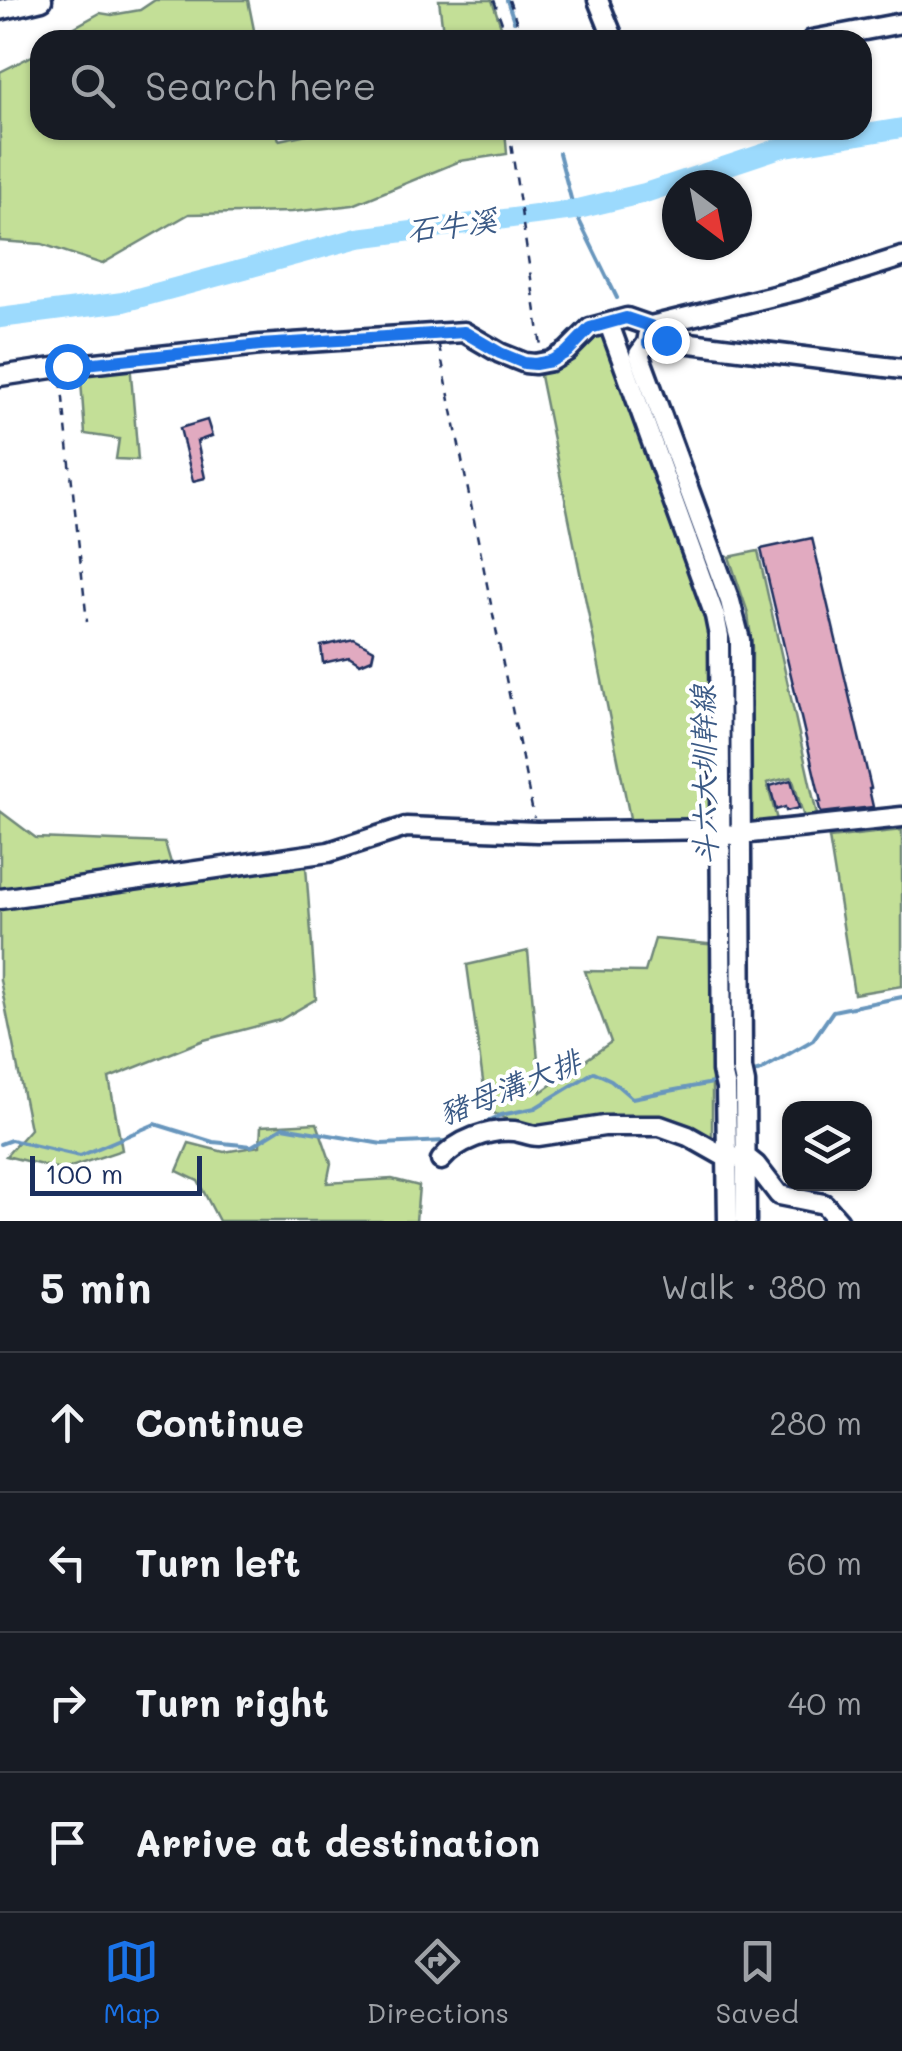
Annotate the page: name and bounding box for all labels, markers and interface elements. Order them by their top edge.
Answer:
search box [30,30,872,140]
icon: search [65,58,120,113]
text: Search here [145,60,376,110]
north arrow [662,170,752,260]
water label: 石牛溪 [405,198,501,249]
route end [644,318,690,364]
route start [45,344,91,390]
water label: 斗六大圳幹線 [681,683,725,865]
water label: 豬母溝大排 [432,1038,589,1133]
map controls [782,1101,872,1191]
button: layers [782,1101,872,1191]
scale bar [30,1151,202,1196]
text: 100 m [45,1155,123,1191]
text: 5 min [40,1259,151,1314]
text: Walk · 380 m [661,1265,862,1307]
icon: ahead [40,1395,95,1450]
text: Continue [135,1397,304,1447]
text: 280 m [769,1401,862,1443]
icon: left [40,1535,95,1590]
text: Turn left [135,1537,301,1587]
text: 60 m [787,1541,862,1583]
icon: right [40,1675,95,1730]
text: Turn right [135,1677,329,1727]
text: 40 m [788,1681,862,1723]
icon: arrive [40,1815,95,1870]
text: Arrive at destination [135,1817,540,1867]
tab: Map [103,1934,160,2030]
tab: Directions [367,1934,509,2030]
tab: Saved [716,1934,799,2030]

